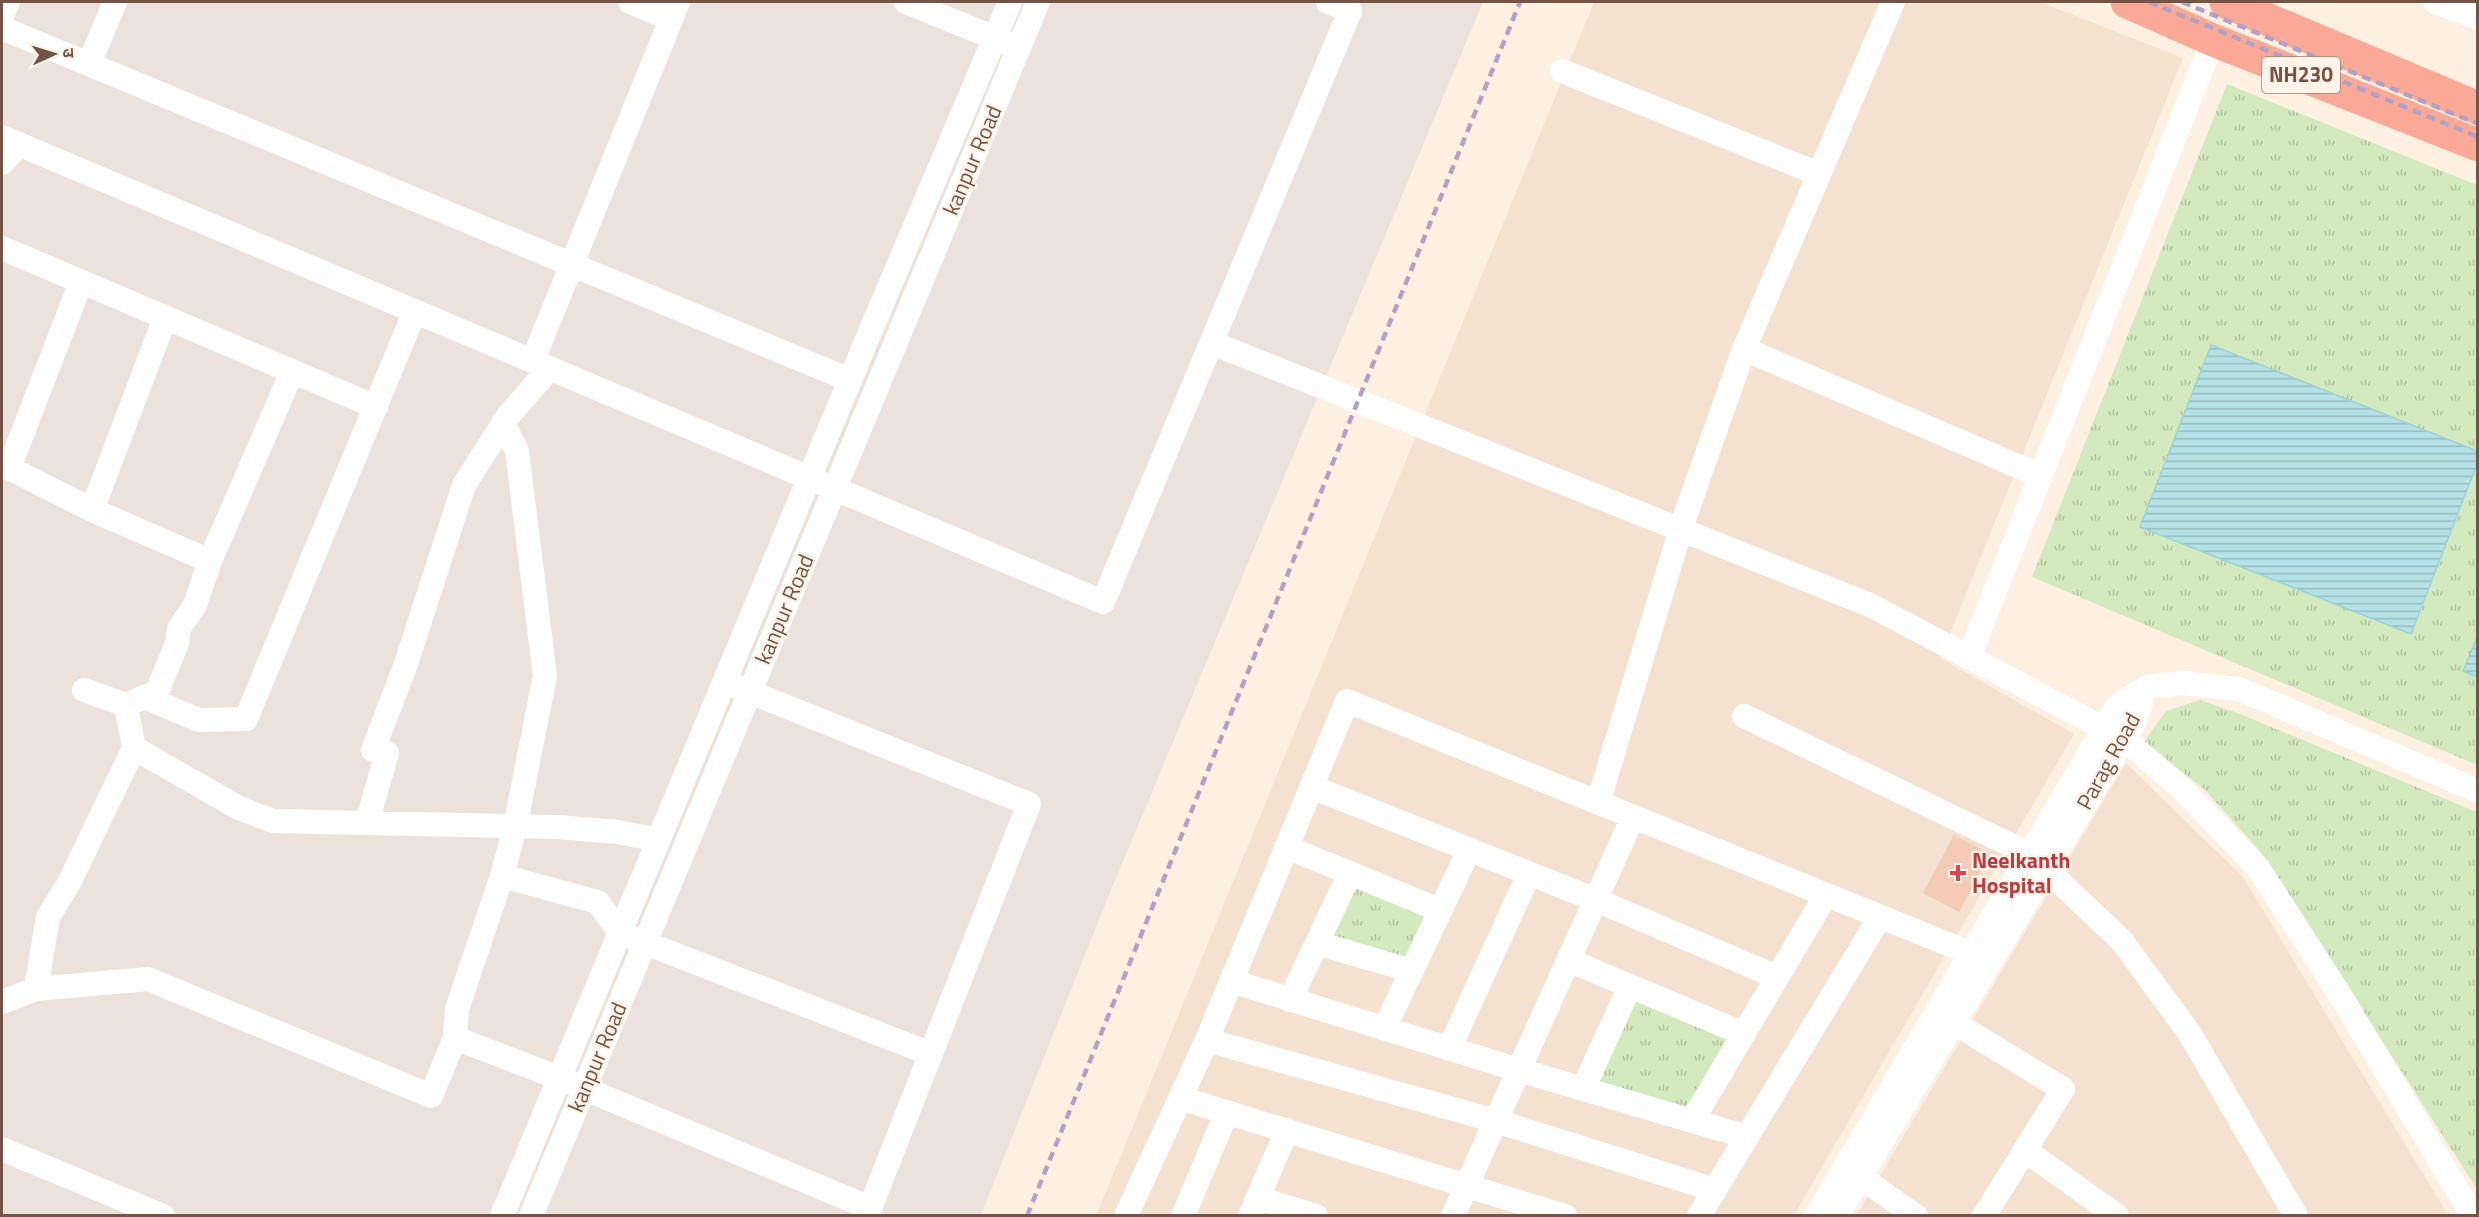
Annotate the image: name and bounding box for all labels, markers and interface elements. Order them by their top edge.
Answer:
north arrow [24,24,84,84]
text: उ [57,47,81,59]
road number: NH230 [2262,57,2340,93]
street label: kanpur Road [934,100,1010,220]
street label: kanpur Road [746,549,822,669]
street label: Parag Road [2067,706,2149,816]
place label: Neelkanth Hospital [1972,843,2070,902]
marker: Neelkanth Hospital [1949,864,1967,882]
street label: kanpur Road [559,997,635,1117]

